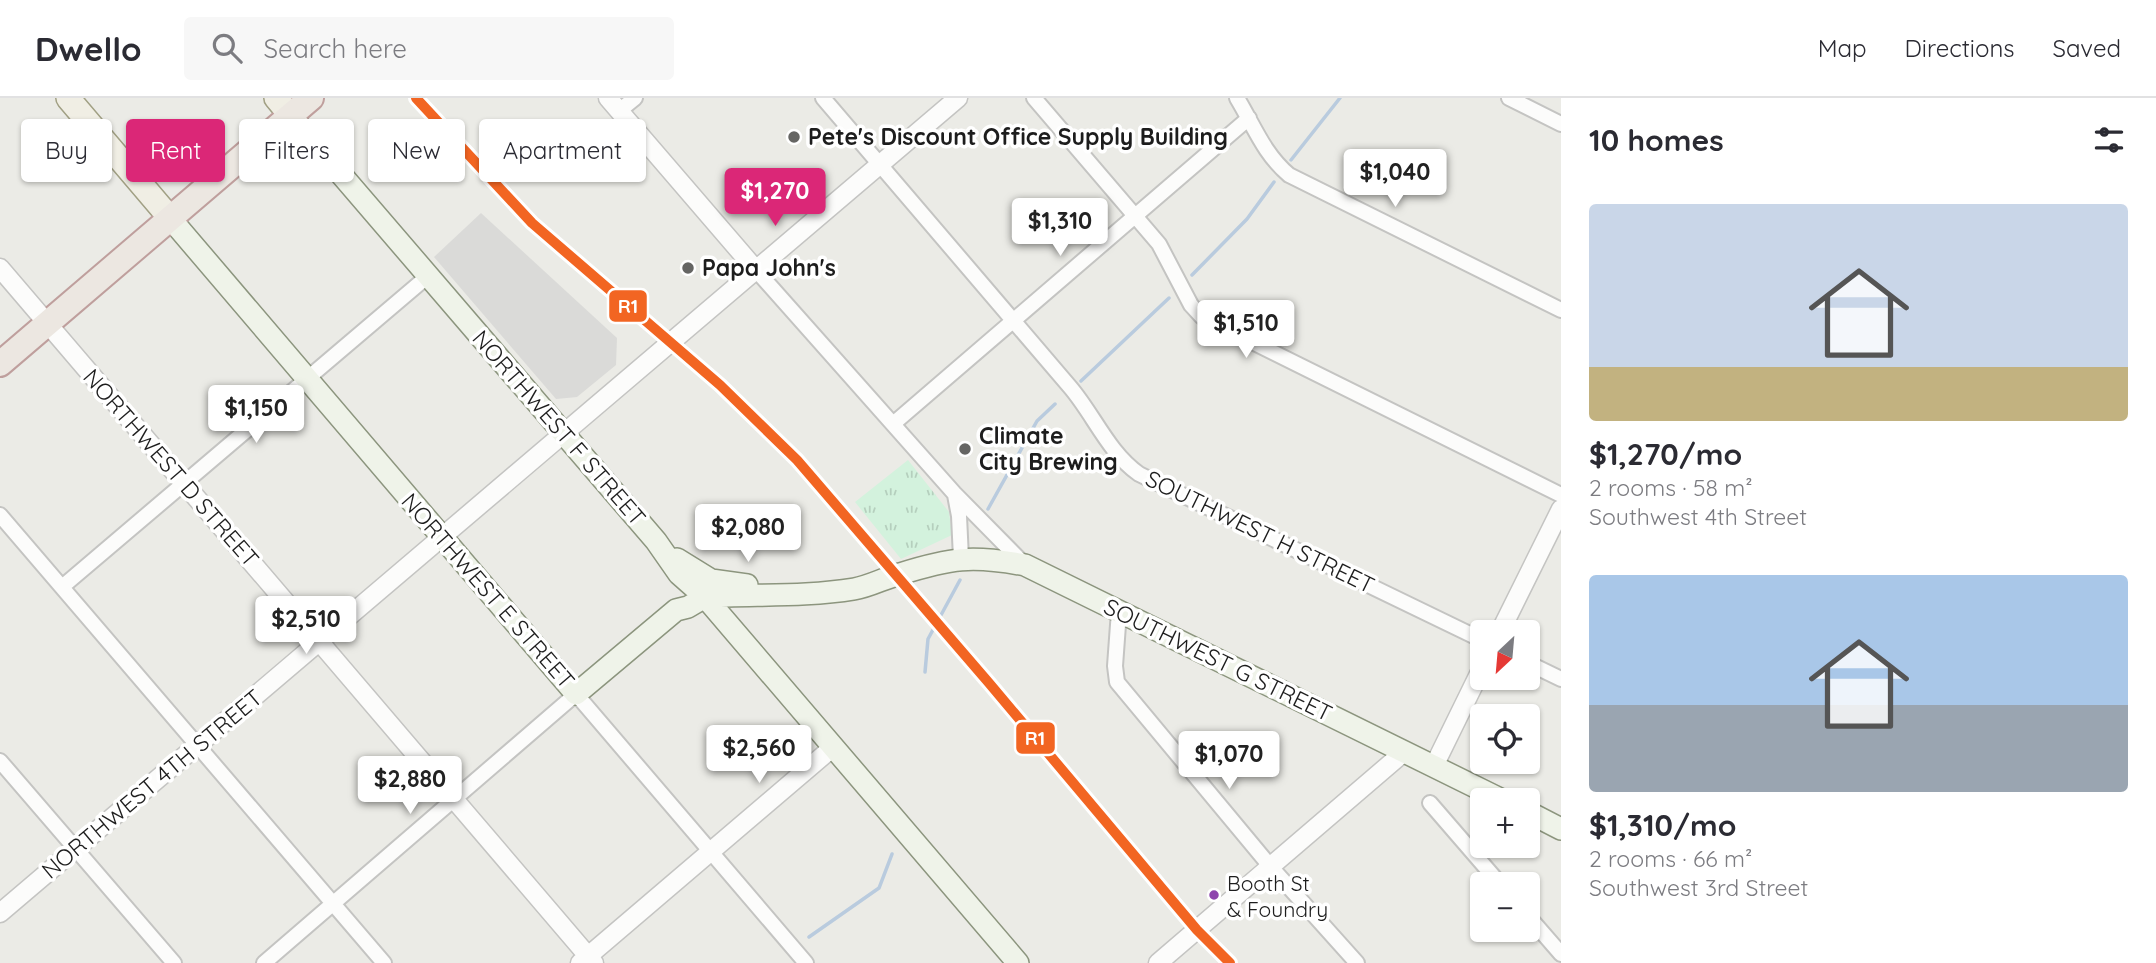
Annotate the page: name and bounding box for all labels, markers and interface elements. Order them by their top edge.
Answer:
search box [184,17,674,80]
text: Dwello [35,28,142,69]
icon: search [208,29,246,67]
text: Search here [264,32,407,65]
text: Map [1818,33,1867,63]
text: Directions [1905,33,2015,63]
text: Saved [2053,33,2121,63]
chip: Buy [21,119,112,182]
chip: Rent [126,119,225,182]
chip: Filters [239,119,354,182]
chip: New [368,119,465,182]
chip: Apartment [479,119,646,182]
text: 10 homes [1589,121,1724,159]
icon: filters [2090,121,2128,159]
place label: Pete's Discount Office Supply Building [808,122,1228,151]
marker: Pete's Discount Office Supply Building [786,129,802,145]
pin: $1,040 [1338,150,1452,209]
text: $1,040 [1360,157,1430,186]
pin: $1,270 [718,169,832,228]
text: $1,270 [741,176,809,205]
pin: $1,310 [1003,198,1117,258]
text: $1,310 [1028,206,1092,235]
icon: home [1796,250,1922,376]
place label: Papa John's [702,253,836,282]
marker: Papa John's [680,260,696,276]
line badge: R1 [608,289,648,323]
text: R1 [618,294,638,318]
pin: $1,510 [1189,300,1303,360]
text: $1,510 [1213,308,1279,337]
street label: NORTHWEST F STREET [466,324,652,532]
street label: NORTHWEST D STREET [77,363,265,573]
pin: $1,150 [199,386,313,445]
text: $1,150 [224,393,288,422]
place label: Climate City Brewing [979,421,1118,476]
text: $1,270/mo [1589,435,1742,473]
marker: Climate City Brewing [957,441,973,457]
street label: SOUTHWEST H STREET [1141,464,1379,600]
text: 2 rooms · 58 m² [1589,473,1752,502]
street label: NORTHWEST E STREET [395,487,581,695]
text: Southwest 4th Street [1589,502,1807,531]
pin: $2,080 [691,504,805,564]
text: $2,080 [711,512,785,541]
street label: SOUTHWEST G STREET [1099,592,1337,727]
pin: $2,510 [249,596,363,656]
text: $2,510 [271,604,341,633]
north arrow [1470,620,1540,690]
map controls [1470,620,1540,942]
icon: home [1796,621,1922,747]
street label: NORTHWEST 4TH STREET [35,683,268,885]
button: locate [1470,704,1540,774]
line badge: R1 [1015,721,1056,755]
pin: $2,560 [702,726,816,785]
text: R1 [1025,726,1045,750]
pin: $1,070 [1172,732,1286,791]
text: $2,560 [722,733,796,762]
text: $1,070 [1195,739,1263,768]
pin: $2,880 [353,756,467,816]
text: $2,880 [374,764,446,793]
button: + [1470,788,1540,858]
text: $1,310/mo [1589,806,1736,844]
text: 2 rooms · 66 m² [1589,844,1752,873]
place label: Booth St & Foundry [1227,870,1328,922]
button: − [1470,872,1540,942]
text: Southwest 3rd Street [1589,873,1808,902]
marker: Booth St & Foundry [1207,888,1221,902]

